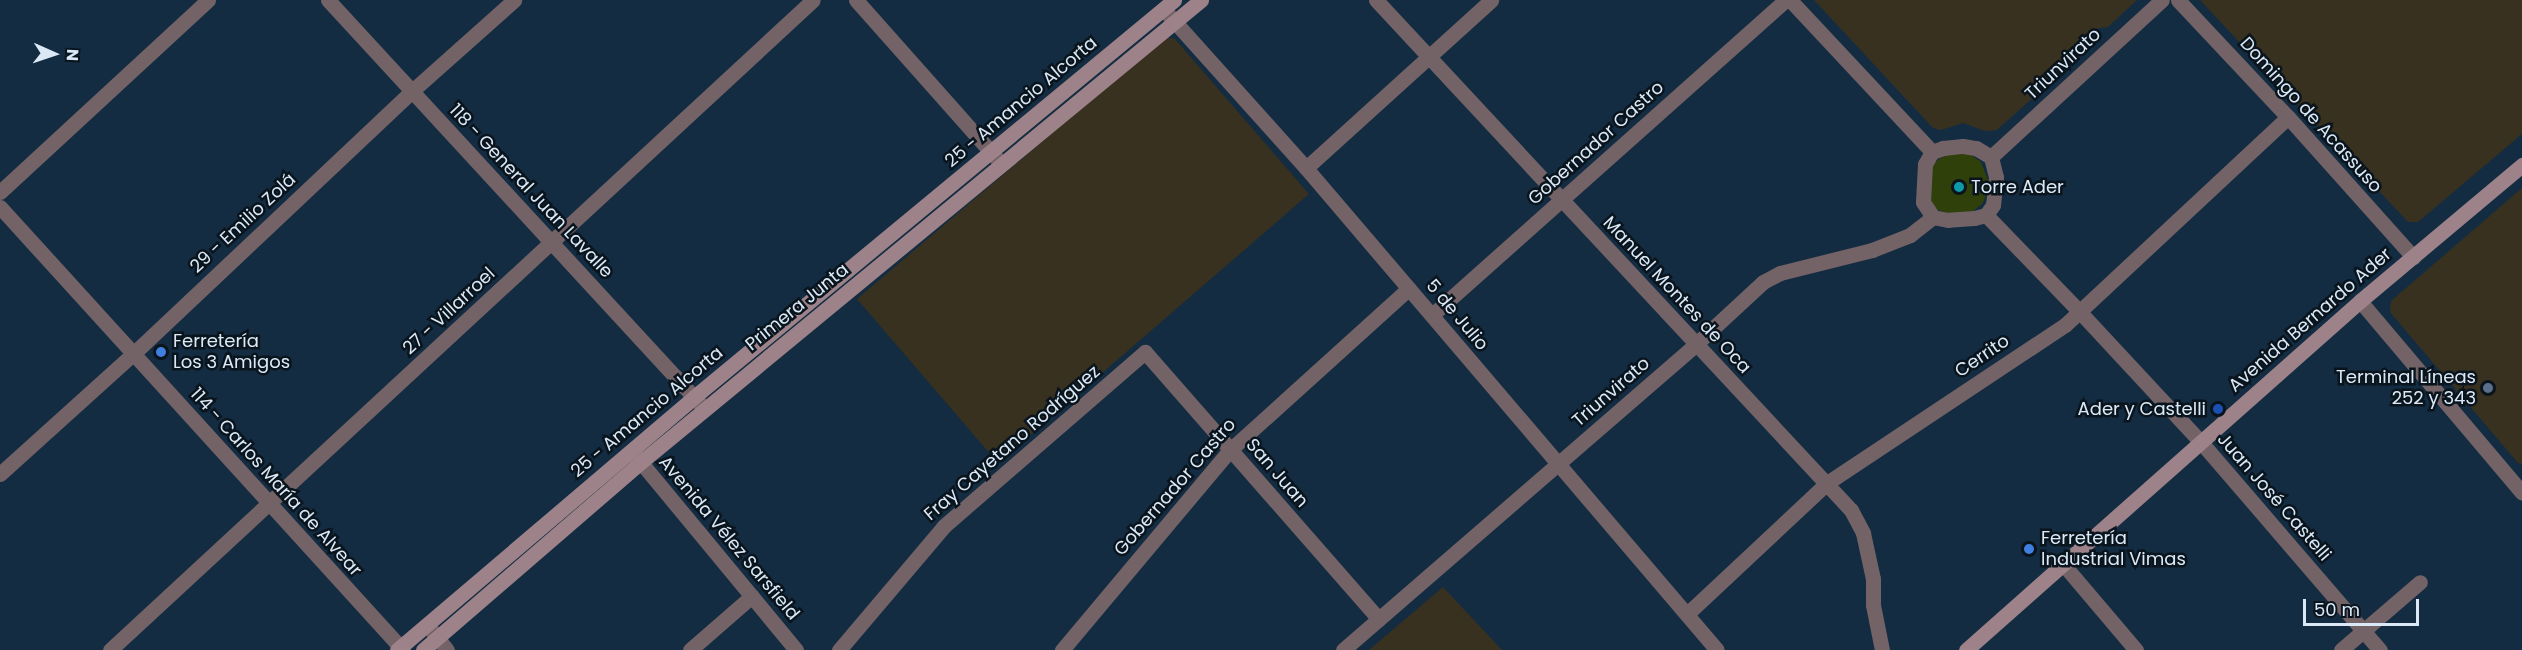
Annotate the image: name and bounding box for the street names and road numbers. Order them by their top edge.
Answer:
street label: Triunvirato [2021,24,2105,104]
street label: 25 - Amancio Alcorta [941,32,1101,172]
street label: Domingo de Acassuso [2235,33,2387,197]
street label: Gobernador Castro [1524,77,1668,209]
street label: 118 - General Juan Lavalle [445,99,617,283]
street label: 29 - Emilio Zolá [186,169,300,277]
street label: Manuel Montes de Oca [1599,212,1755,378]
street label: Avenida Bernardo Ader [2224,243,2396,397]
street label: Primera Junta [741,259,853,355]
street label: 27 - Villarroel [399,263,499,359]
street label: 5 de Julio [1421,275,1493,355]
street label: Cerrito [1951,330,2013,382]
street label: 25 - Amancio Alcorta [567,342,727,482]
street label: Triunvirato [1568,353,1654,431]
street label: Fray Cayetano Rodríguez [920,361,1104,525]
street label: 114 - Carlos María de Alvear [186,383,366,581]
street label: Gobernador Castro [1110,414,1240,560]
street label: Juan José Castelli [2213,429,2335,565]
street label: San Juan [1241,434,1313,512]
street label: Avenida Vélez Sarsfield [654,452,804,624]

